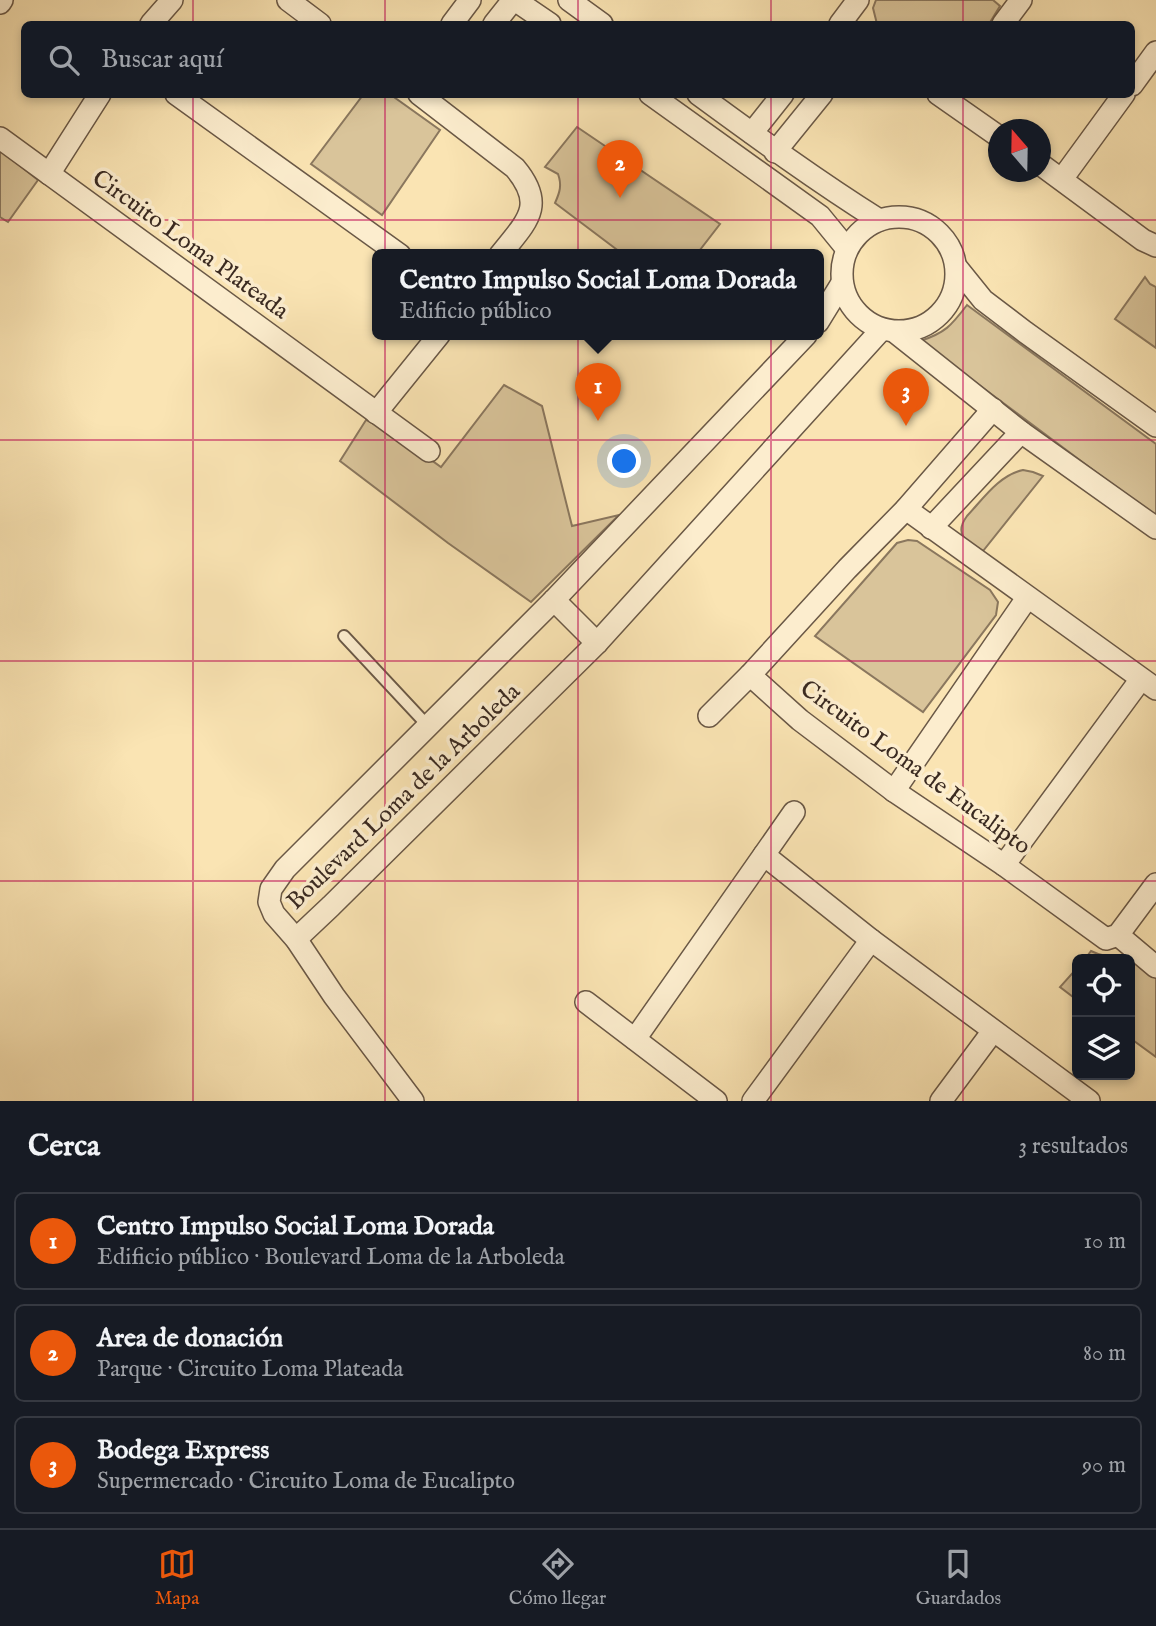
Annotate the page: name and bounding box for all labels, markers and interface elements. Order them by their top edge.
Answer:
search box [21,21,1135,98]
icon: search [45,41,83,79]
text: Buscar aquí [101,43,223,76]
north arrow [988,119,1051,182]
pin: 2 [597,140,643,198]
street label: Circuito Loma Plateada [86,163,295,327]
popup [372,249,824,340]
text: Centro Impulso Social Loma Dorada [399,264,797,297]
text: Edificio público [399,297,552,326]
pin: 1 [575,363,621,421]
pin: 3 [883,368,929,426]
your location [607,444,641,478]
street label: Circuito Loma de Eucalipto [793,674,1037,862]
street label: Boulevard Loma de la Arboleda [281,677,528,917]
map controls [1072,954,1135,1080]
button: locate [1072,954,1135,1017]
button: layers [1072,1017,1135,1080]
text: Cerca [28,1128,100,1166]
text: 3 resultados [1018,1132,1128,1161]
text: Centro Impulso Social Loma Dorada [97,1210,494,1243]
text: 1 [49,1227,57,1256]
text: 10 m [1083,1227,1126,1256]
text: Edificio público · Boulevard Loma de la Arboleda [97,1243,565,1272]
text: Area de donación [97,1322,283,1355]
text: 2 [48,1339,58,1368]
text: 80 m [1083,1339,1126,1368]
text: Parque · Circuito Loma Plateada [97,1355,403,1384]
text: Bodega Express [97,1434,269,1467]
text: 3 [49,1451,57,1480]
text: 90 m [1082,1451,1126,1480]
text: Supermercado · Circuito Loma de Eucalipto [97,1467,515,1496]
tab: Mapa [155,1545,199,1611]
tab: Cómo llegar [509,1545,606,1611]
tab: Guardados [916,1545,1001,1611]

